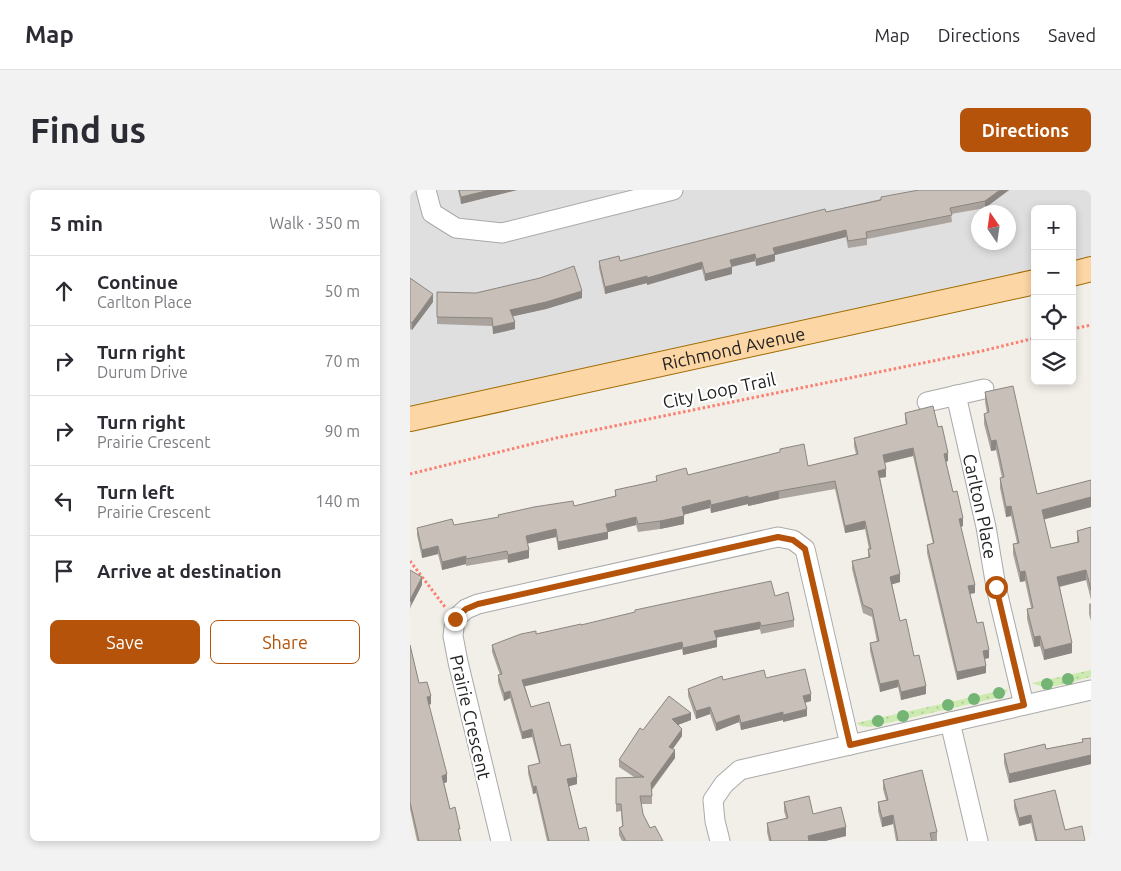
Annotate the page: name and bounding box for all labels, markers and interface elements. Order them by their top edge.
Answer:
text: Map [25,21,74,48]
text: Map [874,25,910,45]
text: Directions [938,25,1020,45]
text: Saved [1048,25,1096,45]
button: Directions [960,108,1091,152]
text: Find us [30,110,146,150]
north arrow [971,205,1016,250]
map controls [1031,205,1076,385]
button: + [1031,205,1076,250]
text: 5 min [50,211,103,235]
text: Walk · 350 m [269,214,360,232]
button: − [1031,250,1076,295]
text: Continue [97,271,178,293]
icon: ahead [50,277,78,305]
text: 50 m [324,282,360,300]
text: Carlton Place [97,293,192,311]
button: locate [1031,295,1076,340]
street label: Richmond Avenue [660,323,807,374]
button: layers [1031,340,1076,385]
text: Turn right [97,341,185,363]
icon: right [50,347,78,375]
text: 70 m [324,352,360,370]
text: Durum Drive [97,363,188,381]
street label: City Loop Trail [661,368,777,412]
text: Turn right [97,411,185,433]
icon: right [50,417,78,445]
text: 90 m [324,422,360,440]
text: Prairie Crescent [97,433,210,451]
street label: Carlton Place [960,452,1001,560]
text: Turn left [97,481,175,503]
icon: left [50,487,78,515]
text: 140 m [315,492,360,510]
text: Prairie Crescent [97,503,210,521]
icon: arrive [50,557,78,585]
text: Arrive at destination [97,560,282,582]
route start [985,576,1008,599]
route end [444,608,467,631]
button: Save [50,620,200,664]
button: Share [210,620,360,664]
street label: Prairie Crescent [447,653,495,781]

